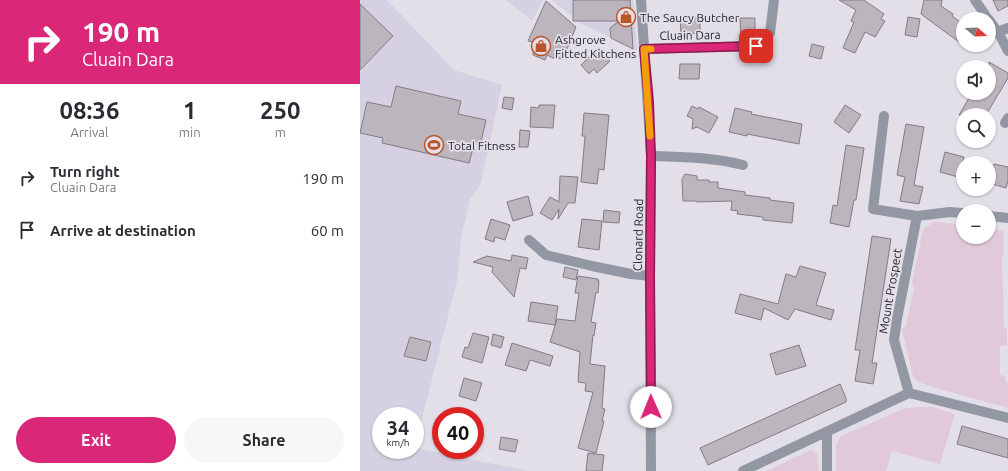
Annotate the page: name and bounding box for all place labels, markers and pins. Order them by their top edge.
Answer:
shop icon: The Saucy Butcher [615,6,637,28]
place label: The Saucy Butcher [640,11,740,24]
pin [739,29,773,63]
place label: Ashgrove Fitted Kitchens [555,33,636,60]
shop icon: Ashgrove Fitted Kitchens [530,35,552,57]
sports icon: Total Fitness [423,134,445,156]
place label: Total Fitness [448,139,516,152]

